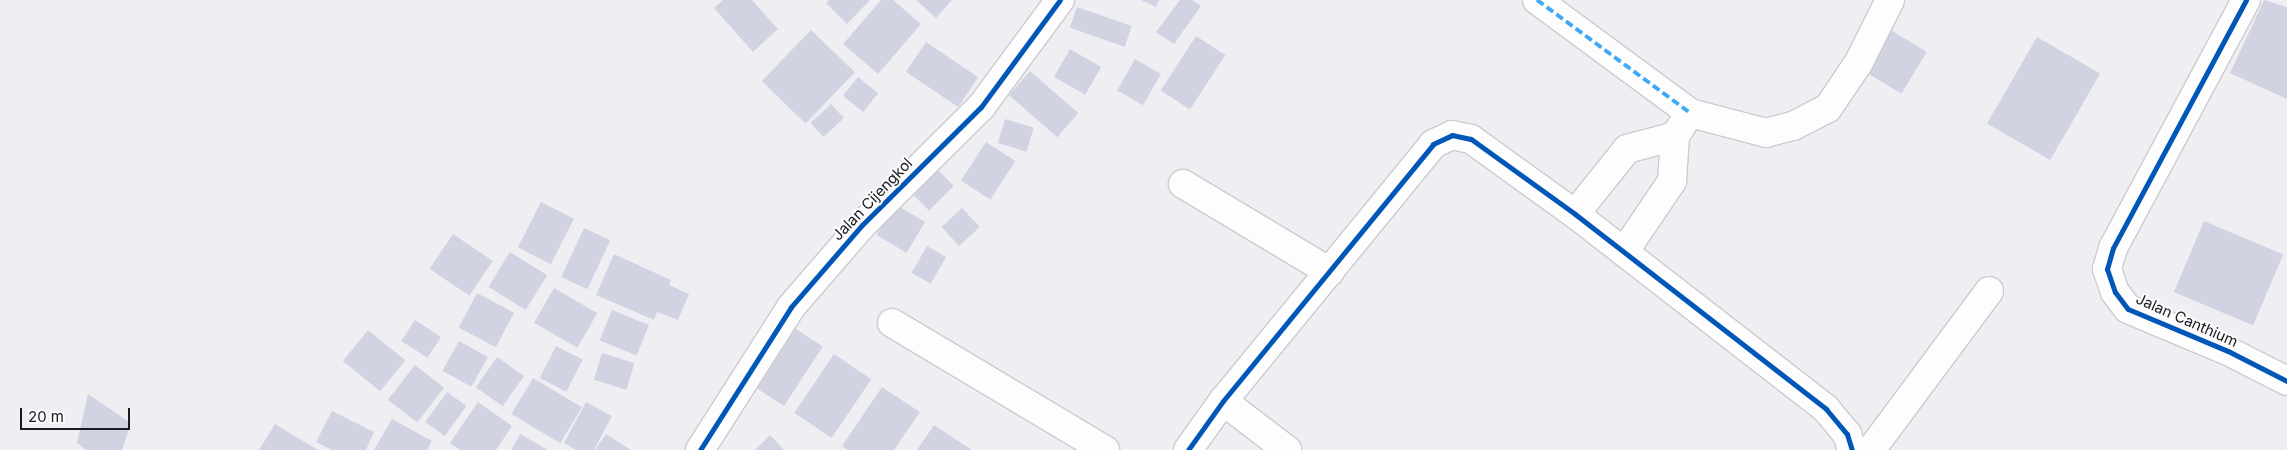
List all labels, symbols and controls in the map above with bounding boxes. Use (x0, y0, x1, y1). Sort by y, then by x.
street label: Jalan Cijengkol (828, 154, 916, 244)
street label: Jalan Canthium (2133, 289, 2241, 351)
scale bar (22, 398, 132, 430)
text: 20 m (28, 407, 64, 426)

